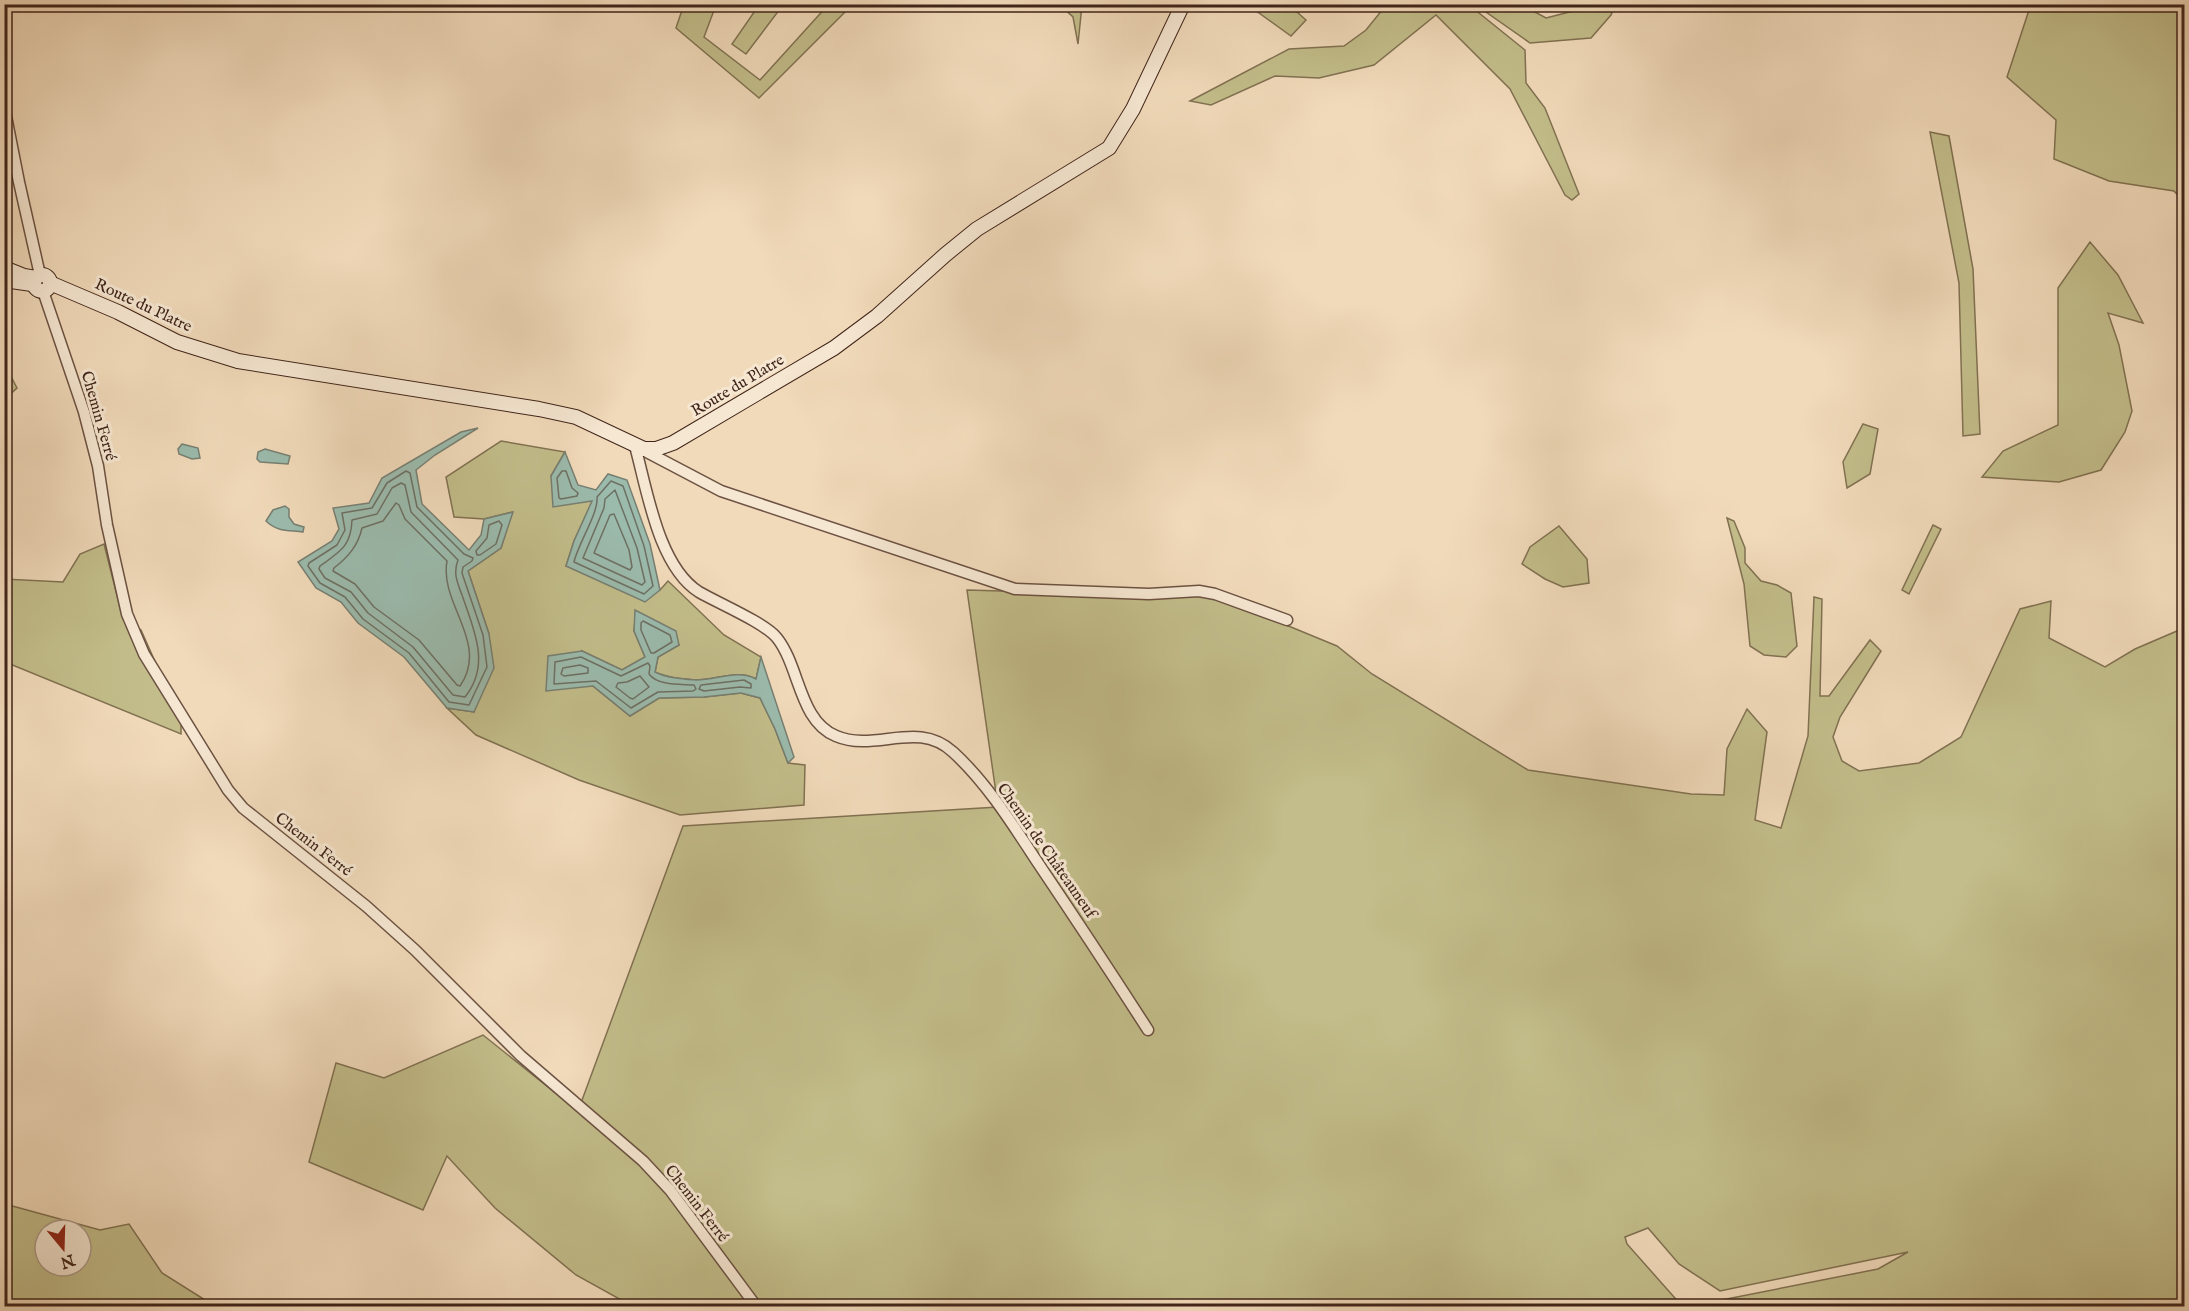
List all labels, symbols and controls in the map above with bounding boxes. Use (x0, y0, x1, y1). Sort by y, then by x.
street label: Route du Platre (91, 275, 195, 337)
street label: Route du Platre (688, 350, 788, 422)
street label: Chemin Ferré (76, 369, 120, 463)
street label: Chemin de Châteauneuf (992, 780, 1102, 925)
street label: Chemin Ferré (270, 809, 356, 881)
street label: Chemin Ferré (660, 1161, 732, 1247)
north arrow (33, 1218, 93, 1278)
text: N (57, 1248, 78, 1272)

